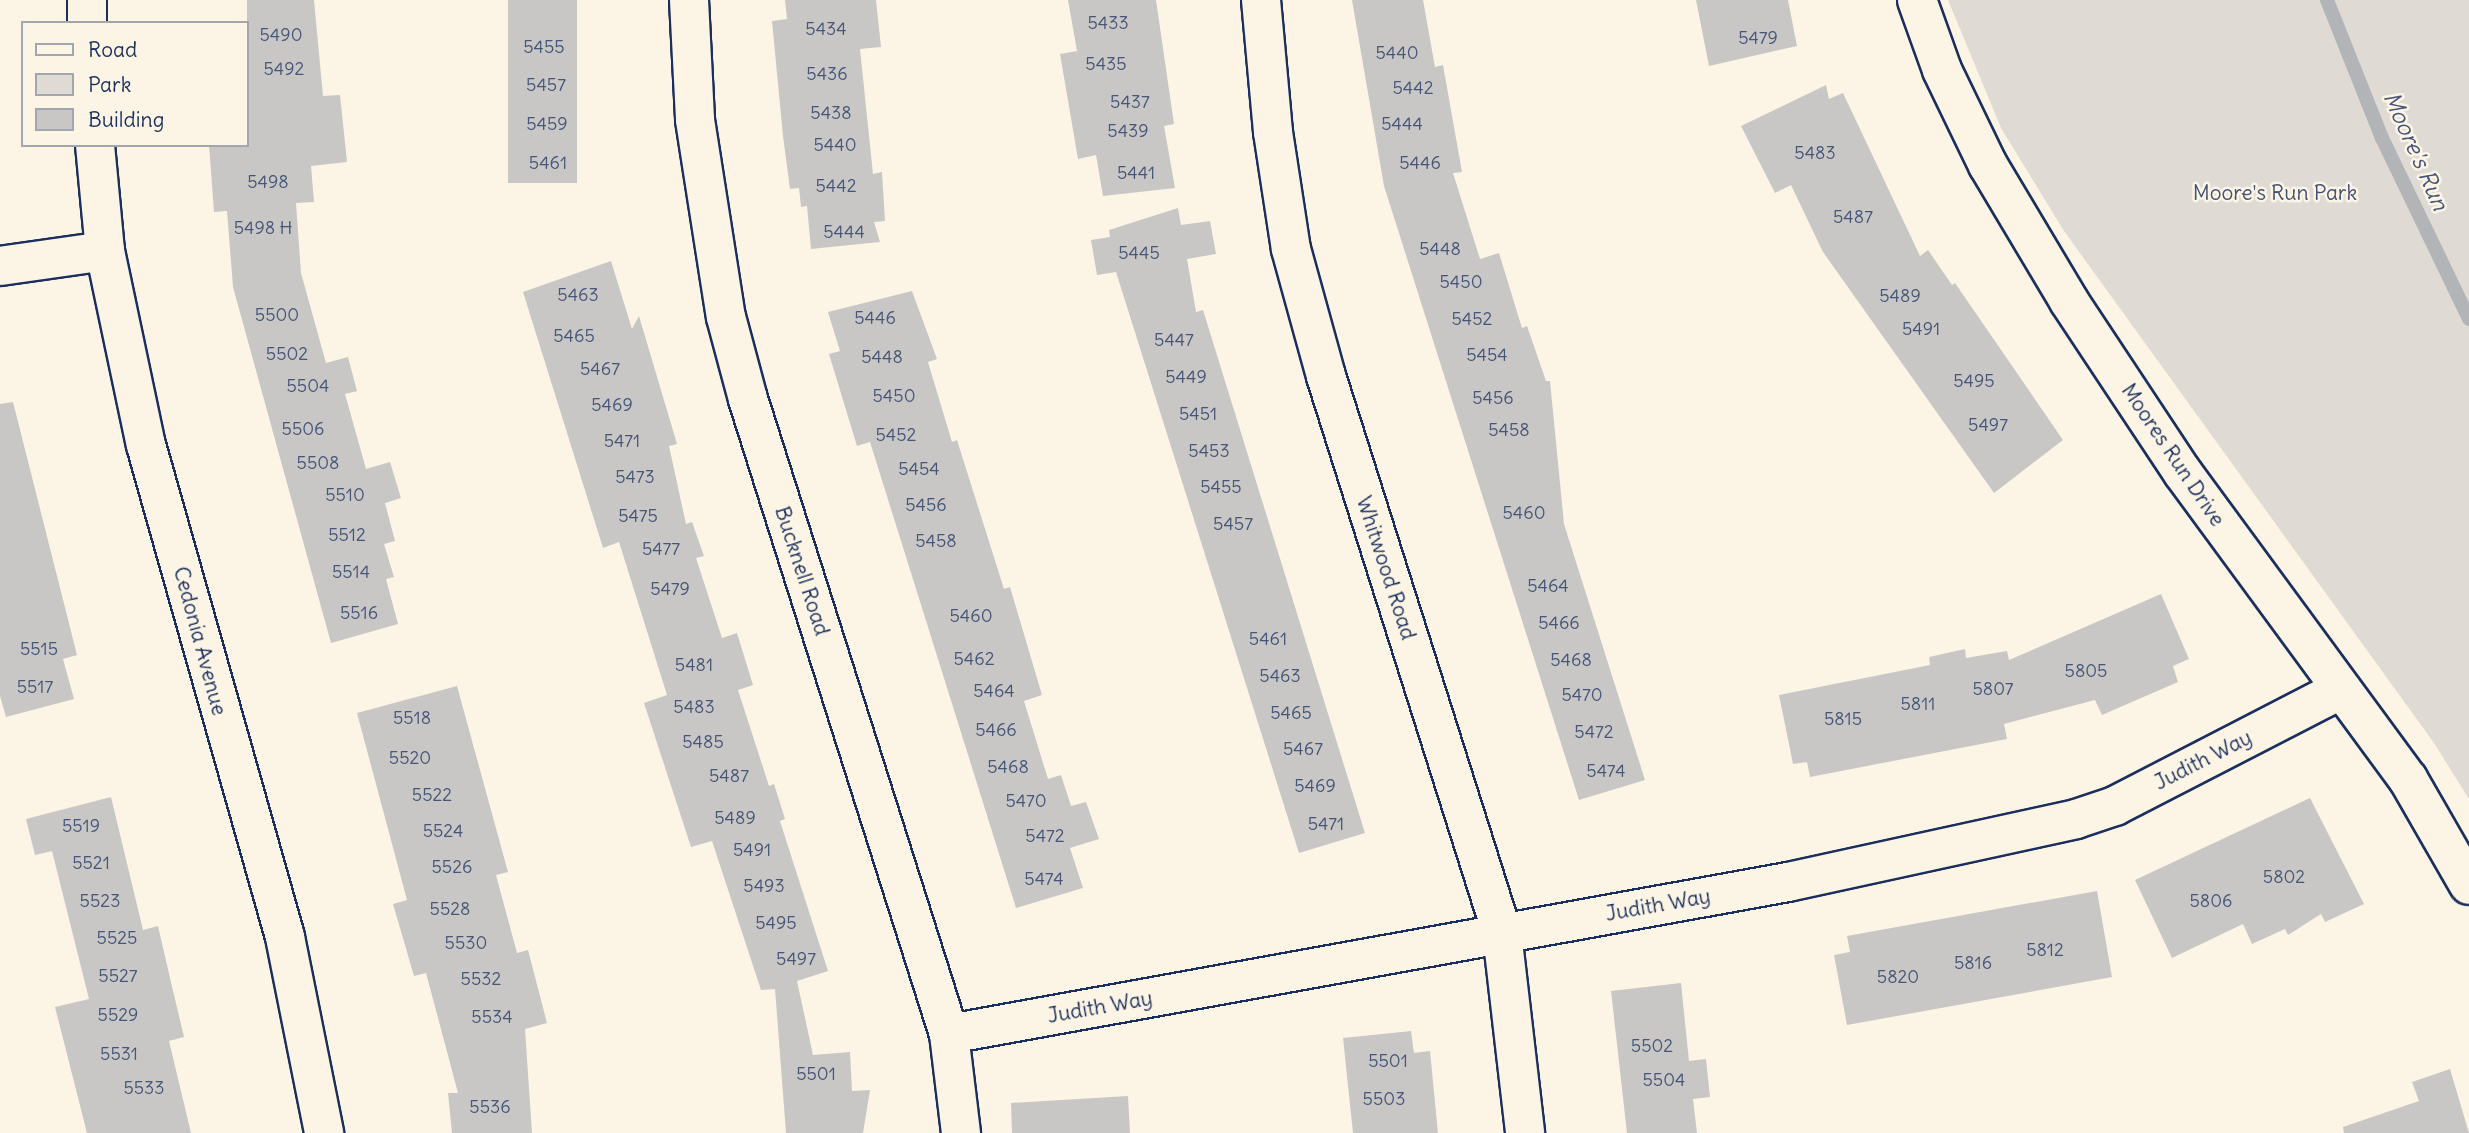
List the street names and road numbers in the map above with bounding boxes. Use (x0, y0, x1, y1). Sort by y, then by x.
street label: Moores Run Drive (2116, 379, 2230, 531)
street label: Whitwood Road (1351, 493, 1421, 643)
street label: Bucknell Road (769, 503, 835, 639)
street label: Cedonia Avenue (168, 564, 232, 718)
street label: Judith Way (2150, 725, 2256, 795)
street label: Judith Way (1603, 883, 1713, 927)
street label: Judith Way (1045, 985, 1155, 1029)

